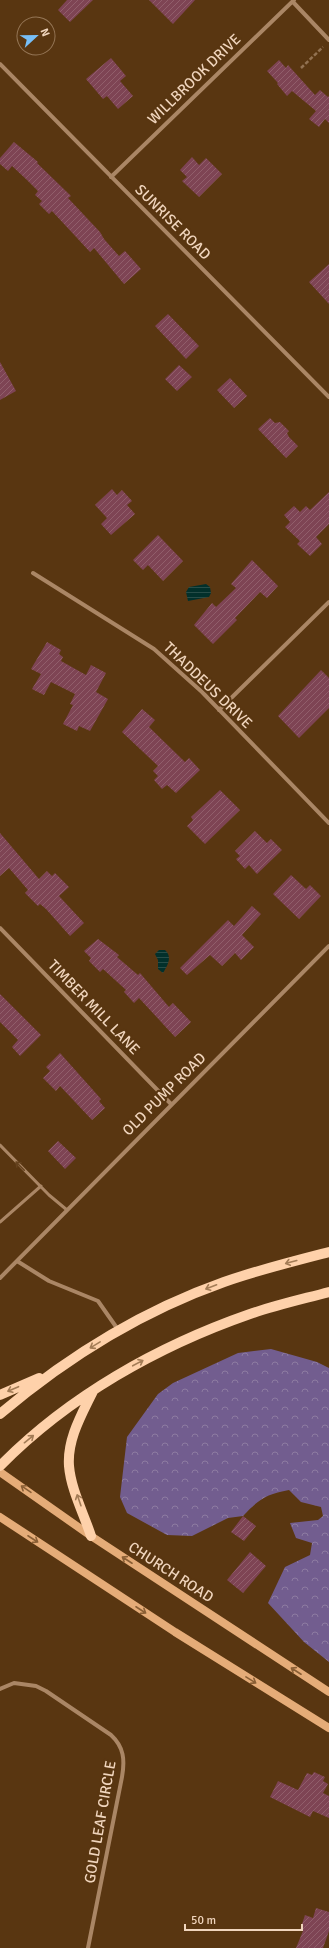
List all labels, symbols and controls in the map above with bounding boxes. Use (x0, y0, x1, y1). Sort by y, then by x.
north arrow (16, 16, 56, 56)
text: N (37, 26, 52, 38)
street label: WILLBROOK DRIVE (144, 30, 244, 128)
street label: SUNRISE ROAD (131, 180, 215, 264)
street label: THADDEUS DRIVE (160, 638, 256, 732)
street label: TIMBER MILL LANE (44, 956, 144, 1058)
street label: OLD PUMP ROAD (119, 1049, 209, 1139)
one-way arrow (15, 1161, 25, 1171)
one-way arrow (285, 1259, 298, 1266)
one-way arrow (205, 1284, 217, 1291)
one-way arrow (90, 1341, 101, 1349)
one-way arrow (132, 1359, 144, 1366)
one-way arrow (7, 1386, 19, 1393)
one-way arrow (23, 1435, 34, 1444)
one-way arrow (20, 1485, 31, 1493)
one-way arrow (74, 1494, 82, 1506)
one-way arrow (27, 1534, 38, 1543)
street label: CHURCH ROAD (125, 1538, 217, 1606)
one-way arrow (121, 1555, 133, 1563)
one-way arrow (135, 1606, 146, 1614)
one-way arrow (291, 1667, 302, 1675)
one-way arrow (245, 1676, 257, 1684)
street label: GOLD LEAF CIRCLE (80, 1759, 120, 1885)
scale bar (185, 1906, 302, 1932)
text: 50 m (191, 1913, 216, 1928)

